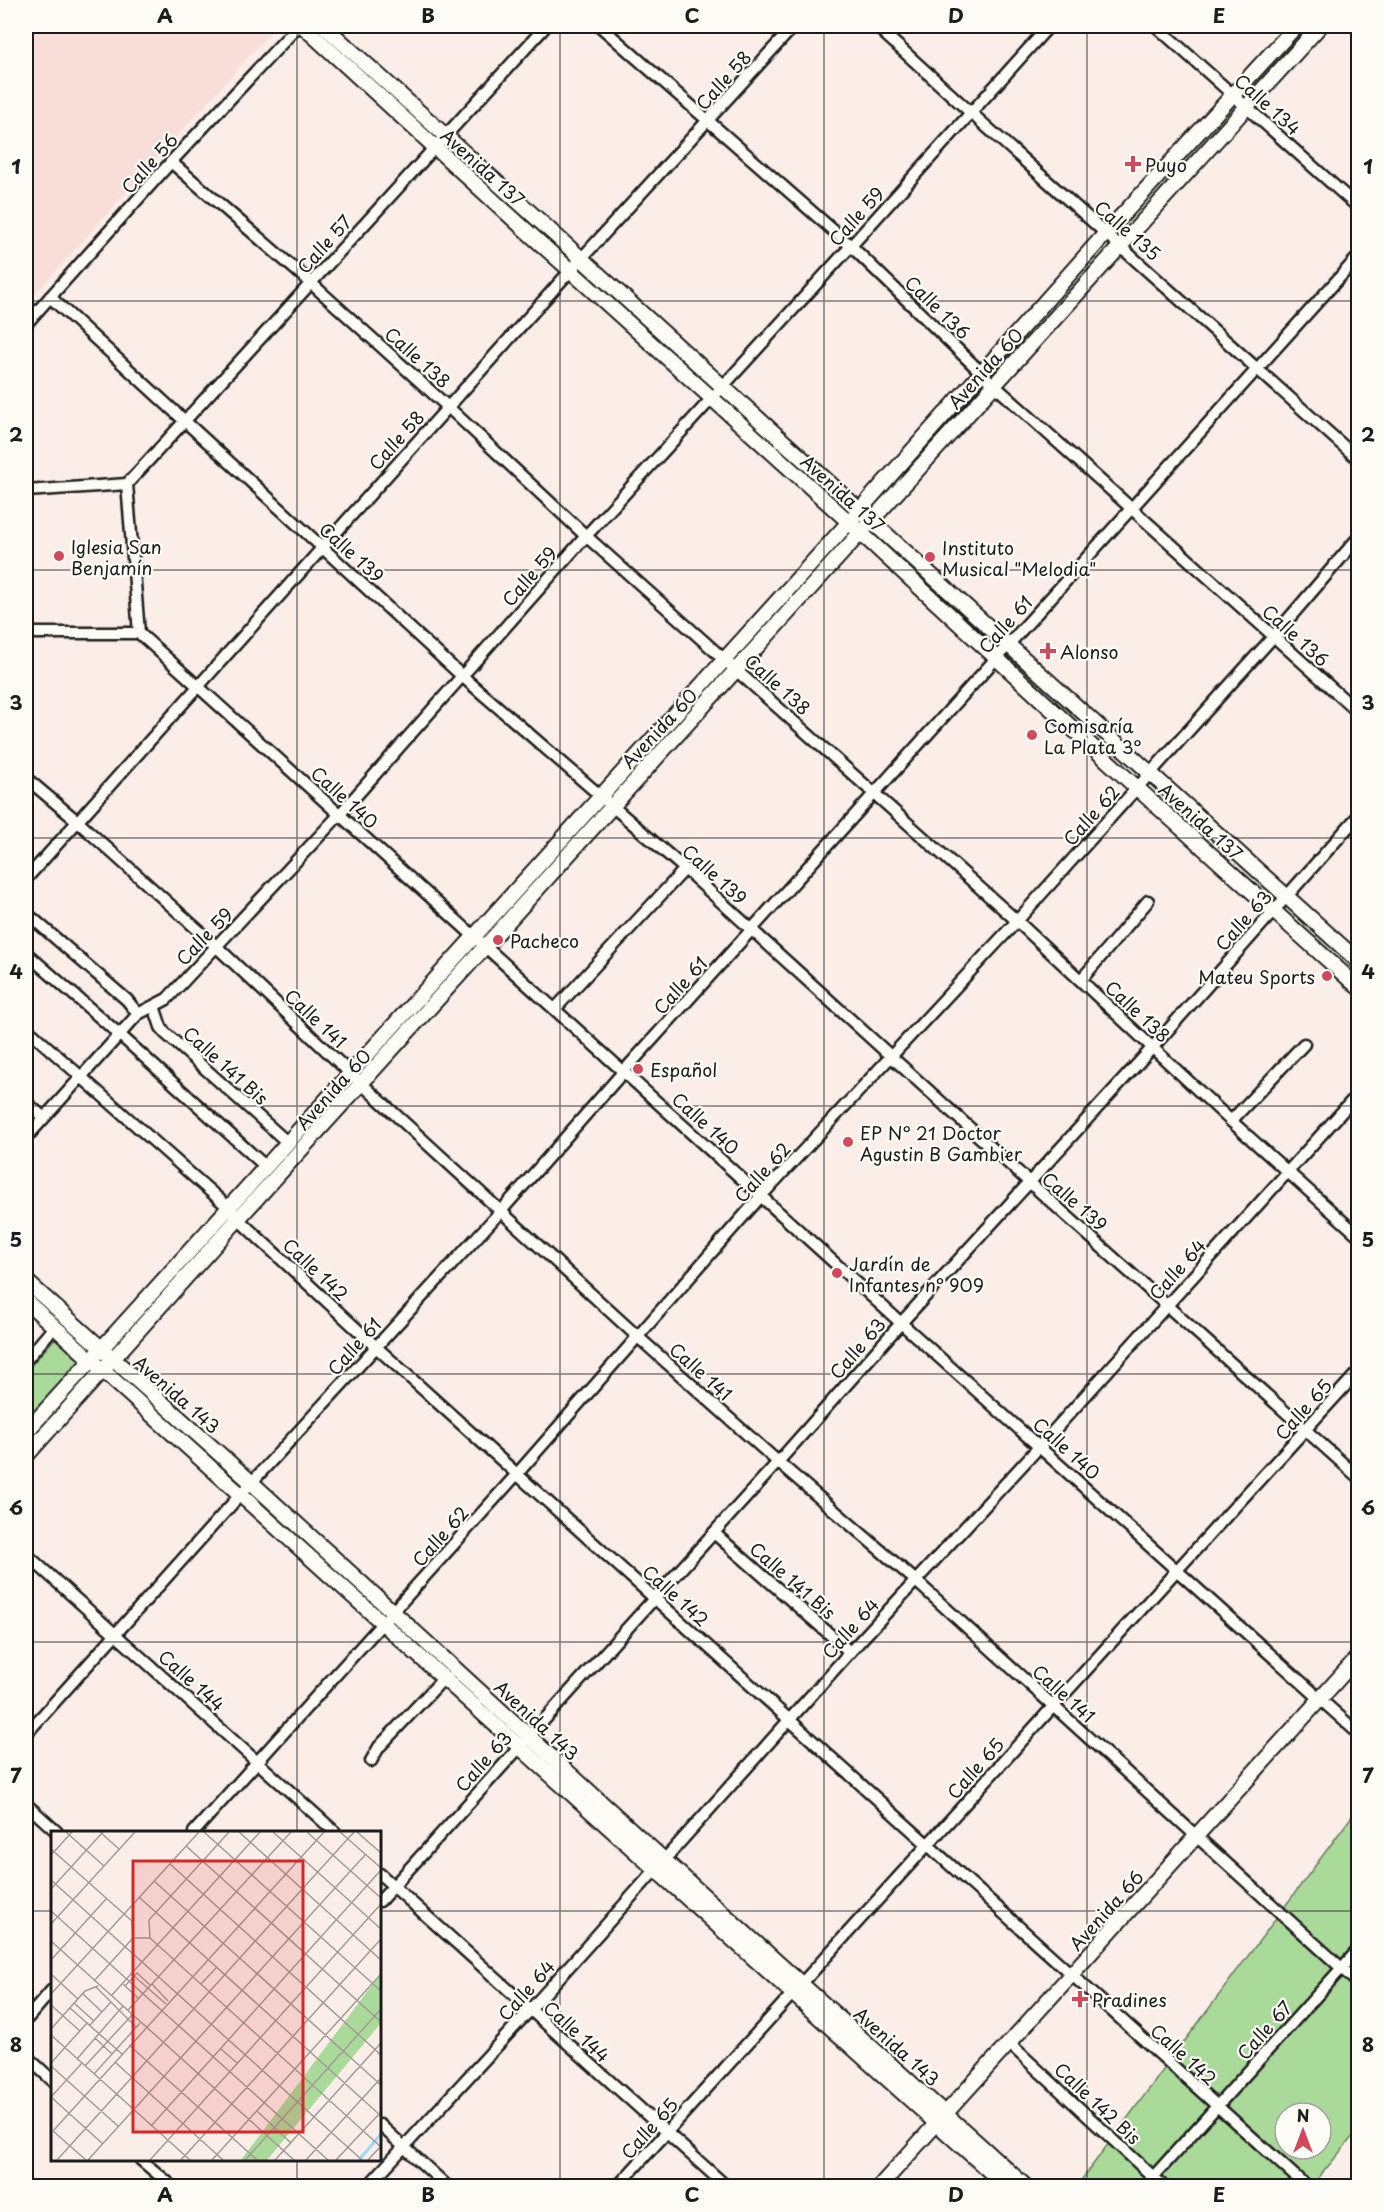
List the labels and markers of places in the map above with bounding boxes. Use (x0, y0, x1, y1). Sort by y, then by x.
place label: Puyo (1145, 151, 1187, 178)
marker: Puyo (1126, 157, 1140, 171)
place label: Iglesia San Benjamín (71, 533, 162, 581)
place label: Instituto Musical "Melodia" (942, 534, 1097, 582)
marker: Iglesia San Benjamín (52, 549, 66, 563)
marker: Instituto Musical "Melodia" (923, 550, 937, 564)
place label: Alonso (1060, 638, 1118, 665)
marker: Alonso (1041, 644, 1055, 658)
place label: Comisaría La Plata 3° (1044, 712, 1141, 760)
marker: Comisaría La Plata 3° (1025, 728, 1039, 742)
place label: Pacheco (510, 927, 579, 954)
marker: Pacheco (491, 933, 505, 947)
place label: Mateu Sports (1198, 963, 1315, 990)
marker: Mateu Sports (1320, 969, 1334, 983)
place label: Español (650, 1056, 717, 1083)
marker: Español (631, 1062, 645, 1076)
place label: EP N° 21 Doctor Agustin B Gambier (860, 1119, 1023, 1167)
marker: EP N° 21 Doctor Agustin B Gambier (841, 1135, 855, 1149)
place label: Jardín de Infantes n° 909 (849, 1250, 984, 1298)
marker: Jardín de Infantes n° 909 (830, 1266, 844, 1280)
place label: Pradines (1092, 1986, 1167, 2013)
marker: Pradines (1073, 1992, 1087, 2006)

